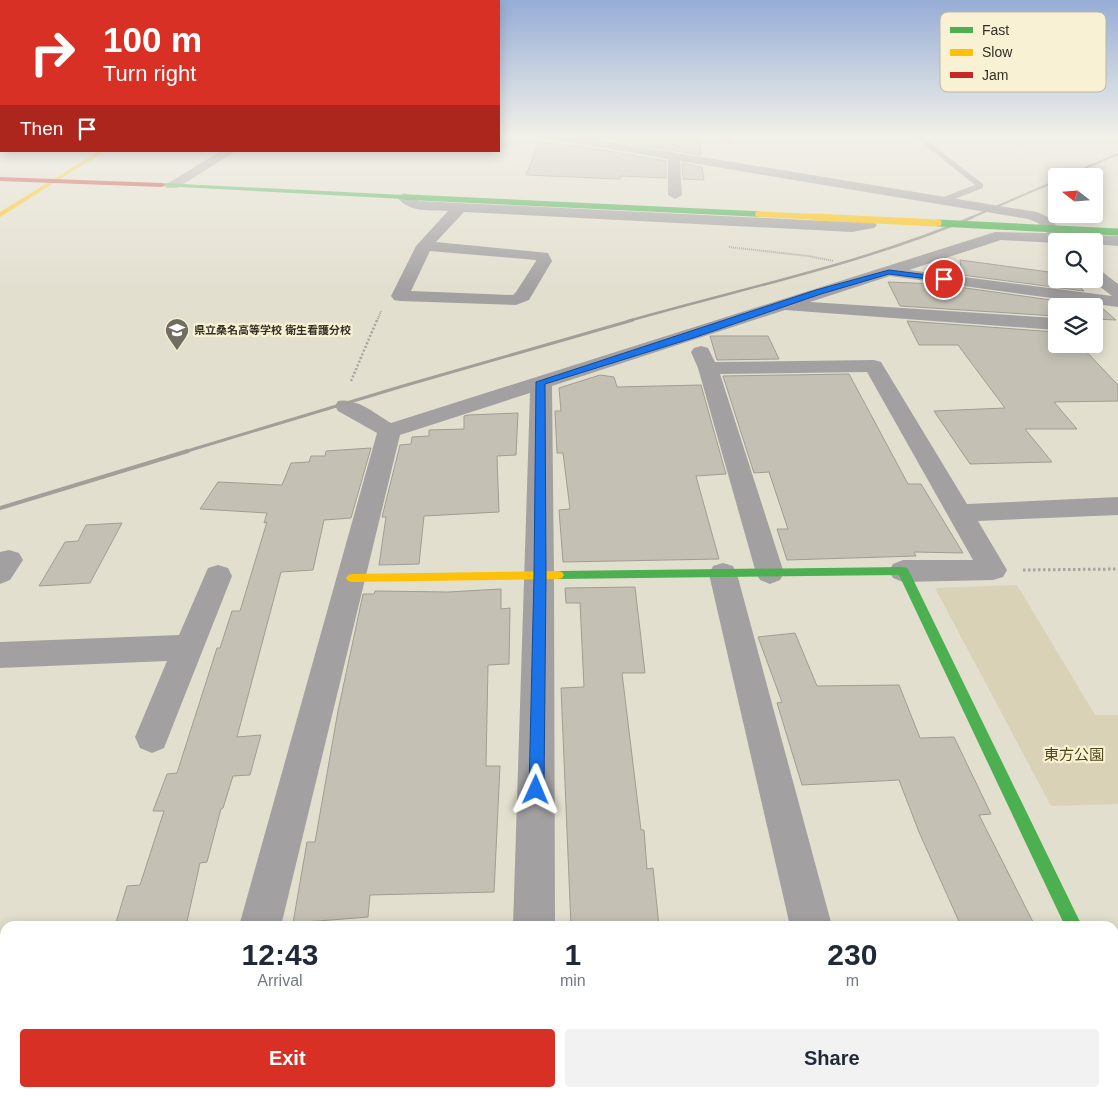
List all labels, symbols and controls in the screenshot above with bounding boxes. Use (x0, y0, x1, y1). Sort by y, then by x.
legend (940, 12, 1106, 92)
icon: right (20, 20, 85, 85)
text: 100 m (103, 20, 202, 59)
text: Fast (982, 22, 1009, 38)
text: Slow (982, 44, 1013, 60)
text: Turn right (103, 61, 196, 86)
text: Jam (982, 67, 1008, 83)
icon: arrive (73, 115, 101, 143)
text: Then (20, 118, 63, 139)
north arrow (1048, 168, 1102, 222)
map controls (1048, 168, 1103, 353)
button: search (1048, 233, 1103, 288)
pin (923, 258, 965, 300)
icon: arrive (930, 265, 958, 293)
button: layers (1048, 298, 1103, 353)
school or university icon: 県立桑名高等学校 衛生看護分校 (164, 317, 190, 351)
place label: 県立桑名高等学校 衛生看護分校 (194, 324, 351, 336)
park label: 東方公園 (1044, 746, 1104, 763)
position arrow (509, 763, 561, 815)
text: 12:43 (242, 938, 318, 971)
text: 1 (564, 938, 581, 971)
text: 230 (827, 938, 877, 971)
text: Arrival (257, 972, 303, 989)
text: min (560, 972, 586, 989)
text: m (846, 972, 859, 989)
button: Exit (20, 1029, 555, 1087)
button: Share (565, 1029, 1099, 1087)

